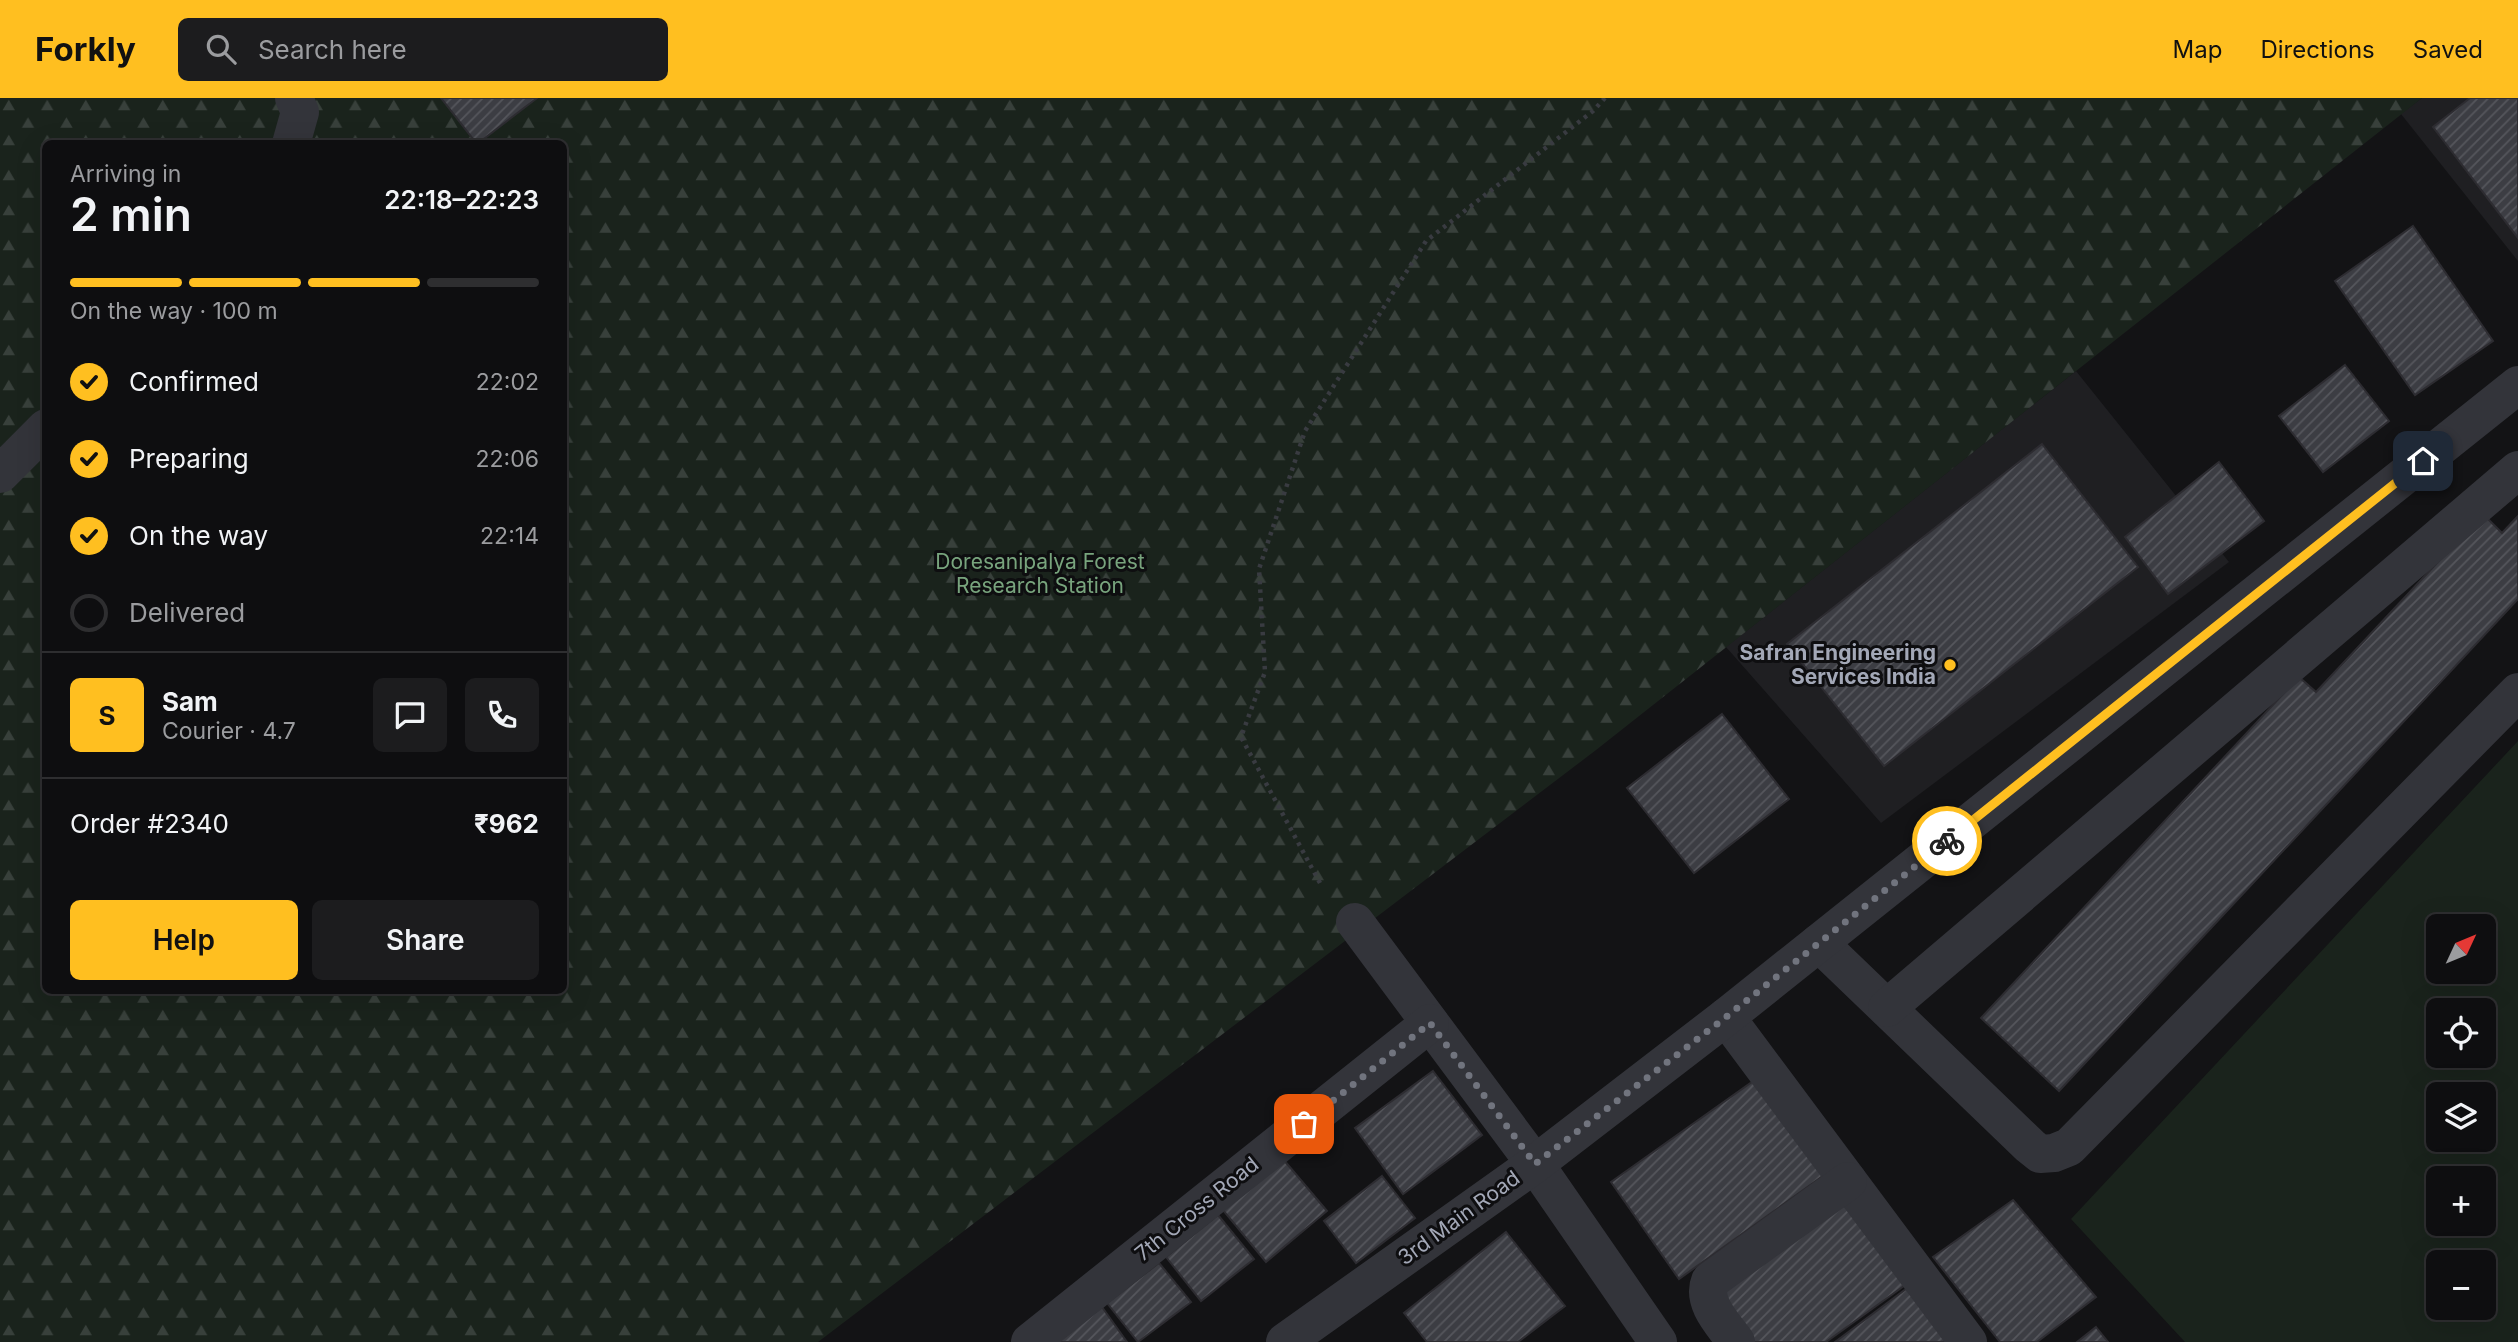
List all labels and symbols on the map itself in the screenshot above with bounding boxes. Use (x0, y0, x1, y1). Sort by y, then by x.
pin (2393, 431, 2453, 491)
park label: Doresanipalya Forest Research Station (935, 549, 1145, 598)
place label: Safran Engineering Services India (1740, 640, 1936, 689)
marker: Safran Engineering Services India (1942, 657, 1958, 673)
courier (1912, 806, 1982, 876)
north arrow (2426, 914, 2496, 984)
pin (1274, 1094, 1334, 1154)
street label: 7th Cross Road (1130, 1151, 1263, 1266)
street label: 3rd Main Road (1393, 1165, 1524, 1270)

